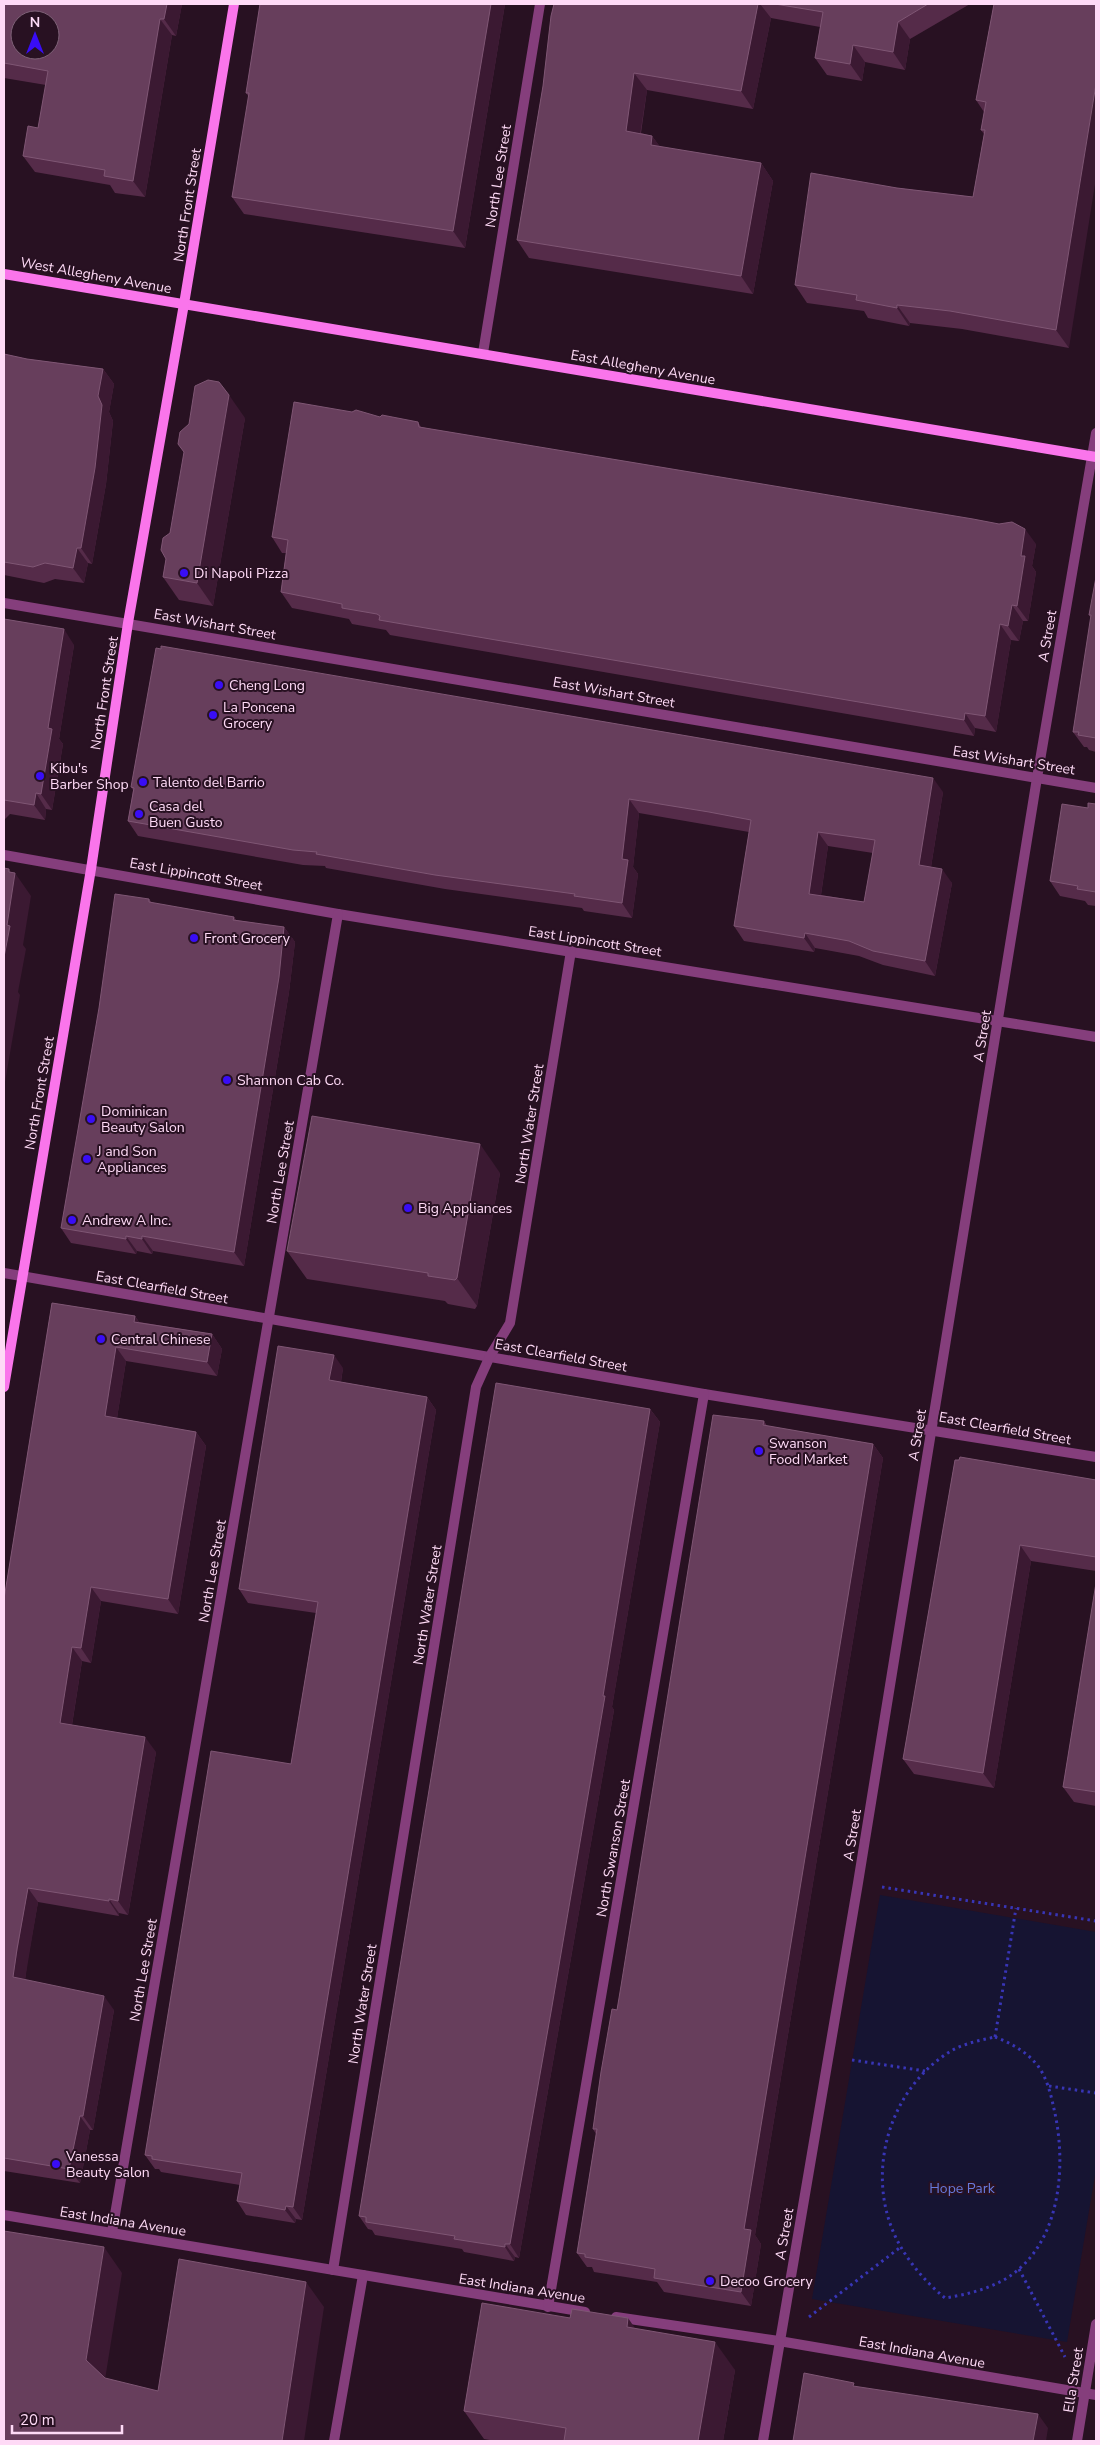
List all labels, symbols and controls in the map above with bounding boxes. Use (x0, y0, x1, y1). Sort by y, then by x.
north arrow (10, 10, 60, 60)
text: N (30, 13, 40, 32)
street label: North Lee Street (481, 123, 516, 229)
street label: North Front Street (169, 147, 206, 263)
street label: West Allegheny Avenue (19, 253, 173, 298)
street label: East Allegheny Avenue (569, 345, 717, 390)
place label: Di Napoli Pizza (194, 564, 288, 583)
marker: Di Napoli Pizza (178, 567, 190, 579)
street label: East Wishart Street (152, 604, 277, 645)
street label: A Street (1034, 609, 1061, 663)
street label: North Front Street (86, 635, 123, 751)
street label: East Wishart Street (551, 672, 676, 713)
place label: Cheng Long (229, 676, 305, 695)
marker: Cheng Long (213, 679, 225, 691)
place label: La Poncena Grocery (223, 698, 295, 733)
marker: La Poncena Grocery (207, 709, 219, 721)
street label: East Wishart Street (951, 741, 1076, 780)
place label: Kibu's Barber Shop (50, 759, 129, 794)
marker: Kibu's Barber Shop (34, 770, 46, 782)
place label: Talento del Barrio (153, 773, 265, 792)
marker: Talento del Barrio (137, 776, 149, 788)
place label: Casa del Buen Gusto (149, 797, 223, 832)
marker: Casa del Buen Gusto (133, 808, 145, 820)
street label: East Lippincott Street (128, 853, 264, 896)
street label: East Lippincott Street (527, 922, 663, 961)
place label: Front Grocery (204, 929, 291, 948)
marker: Front Grocery (188, 932, 200, 944)
street label: A Street (969, 1009, 996, 1063)
street label: North Front Street (20, 1035, 59, 1151)
street label: North Water Street (511, 1063, 548, 1185)
place label: Shannon Cab Co. (237, 1071, 344, 1090)
marker: Shannon Cab Co. (221, 1074, 233, 1086)
place label: Dominican Beauty Salon (101, 1102, 185, 1137)
marker: Dominican Beauty Salon (85, 1113, 97, 1125)
street label: North Lee Street (262, 1119, 299, 1225)
place label: J and Son Appliances (96, 1142, 167, 1177)
marker: J and Son Appliances (81, 1153, 93, 1165)
place label: Big Appliances (418, 1199, 513, 1218)
marker: Big Appliances (402, 1202, 414, 1214)
place label: Andrew A Inc. (82, 1211, 171, 1230)
marker: Andrew A Inc. (66, 1214, 78, 1226)
street label: East Clearfield Street (94, 1267, 229, 1308)
place label: Central Chinese (111, 1330, 211, 1349)
marker: Central Chinese (95, 1333, 107, 1345)
street label: East Clearfield Street (493, 1335, 628, 1376)
street label: A Street (904, 1408, 931, 1462)
street label: East Clearfield Street (937, 1408, 1072, 1449)
place label: Swanson Food Market (769, 1434, 847, 1469)
marker: Swanson Food Market (753, 1445, 765, 1457)
street label: North Lee Street (194, 1518, 231, 1624)
street label: North Water Street (409, 1544, 446, 1666)
street label: North Swanson Street (592, 1778, 635, 1919)
street label: A Street (839, 1808, 866, 1862)
street label: North Lee Street (125, 1917, 162, 2023)
street label: North Water Street (344, 1943, 381, 2065)
place label: Vanessa Beauty Salon (65, 2147, 150, 2182)
marker: Vanessa Beauty Salon (50, 2158, 62, 2170)
park label: Hope Park (929, 2179, 996, 2198)
street label: East Indiana Avenue (58, 2202, 187, 2241)
street label: A Street (771, 2207, 798, 2261)
street label: East Indiana Avenue (457, 2269, 586, 2308)
place label: Decoo Grocery (720, 2272, 813, 2291)
marker: Decoo Grocery (704, 2275, 716, 2287)
street label: East Indiana Avenue (857, 2332, 986, 2373)
street label: Ella Street (1059, 2346, 1088, 2414)
scale bar (12, 2402, 122, 2434)
text: 20 m (20, 2410, 55, 2430)

